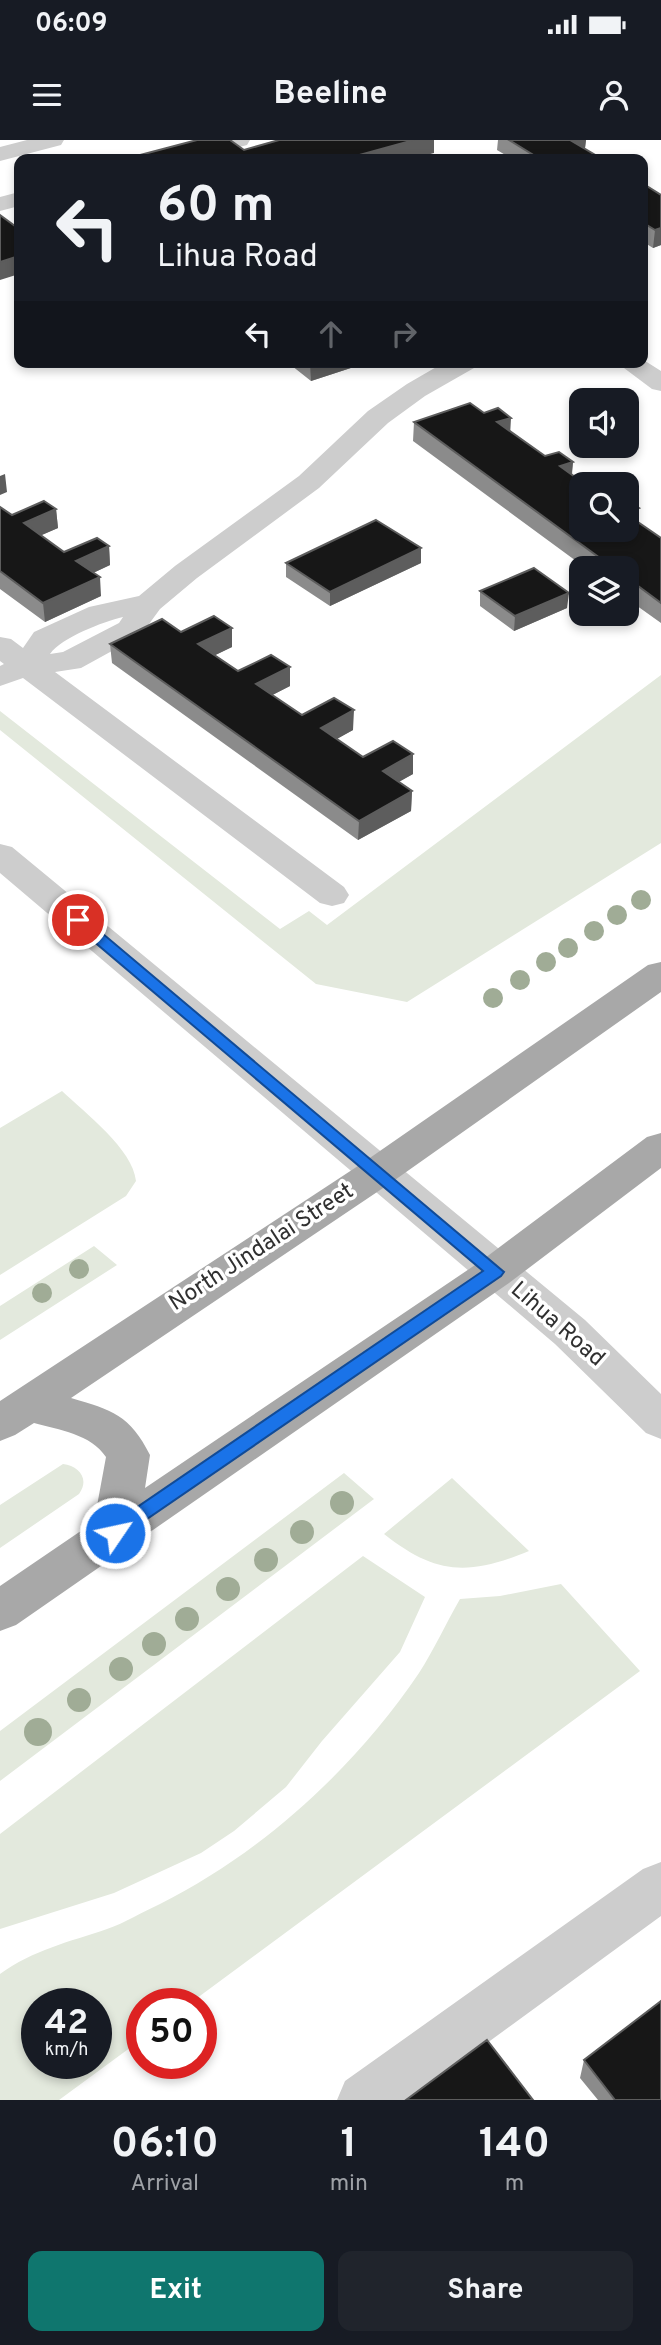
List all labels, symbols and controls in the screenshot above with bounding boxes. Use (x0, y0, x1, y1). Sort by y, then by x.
text: 06:09 (35, 8, 107, 41)
text: Beeline (274, 75, 387, 115)
icon: menu (28, 76, 66, 114)
icon: person (595, 76, 633, 114)
text: 60 m (157, 177, 275, 239)
icon: left (42, 182, 133, 273)
text: Lihua Road (157, 238, 318, 278)
icon: left (239, 315, 277, 353)
icon: ahead (312, 315, 350, 353)
icon: right (385, 315, 423, 353)
map controls (569, 388, 639, 626)
button: sound (569, 388, 639, 458)
button: search (569, 472, 639, 542)
button: layers (569, 556, 639, 626)
pin (48, 890, 108, 950)
icon: arrive (59, 901, 97, 939)
street label: North Jindalai Street (164, 1177, 360, 1319)
street label: Lihua Road (504, 1276, 610, 1374)
position arrow (78, 1496, 152, 1570)
speed limit sign: 50 (126, 1988, 217, 2079)
text: 42 (45, 2002, 88, 2046)
text: km/h (45, 2039, 88, 2062)
text: 06:10 (111, 2119, 219, 2172)
text: 1 (340, 2119, 357, 2172)
text: 140 (479, 2119, 550, 2172)
text: Arrival (131, 2170, 199, 2199)
text: min (330, 2170, 368, 2199)
text: m (505, 2170, 524, 2199)
button: Exit (28, 2251, 324, 2331)
button: Share (338, 2251, 633, 2331)

